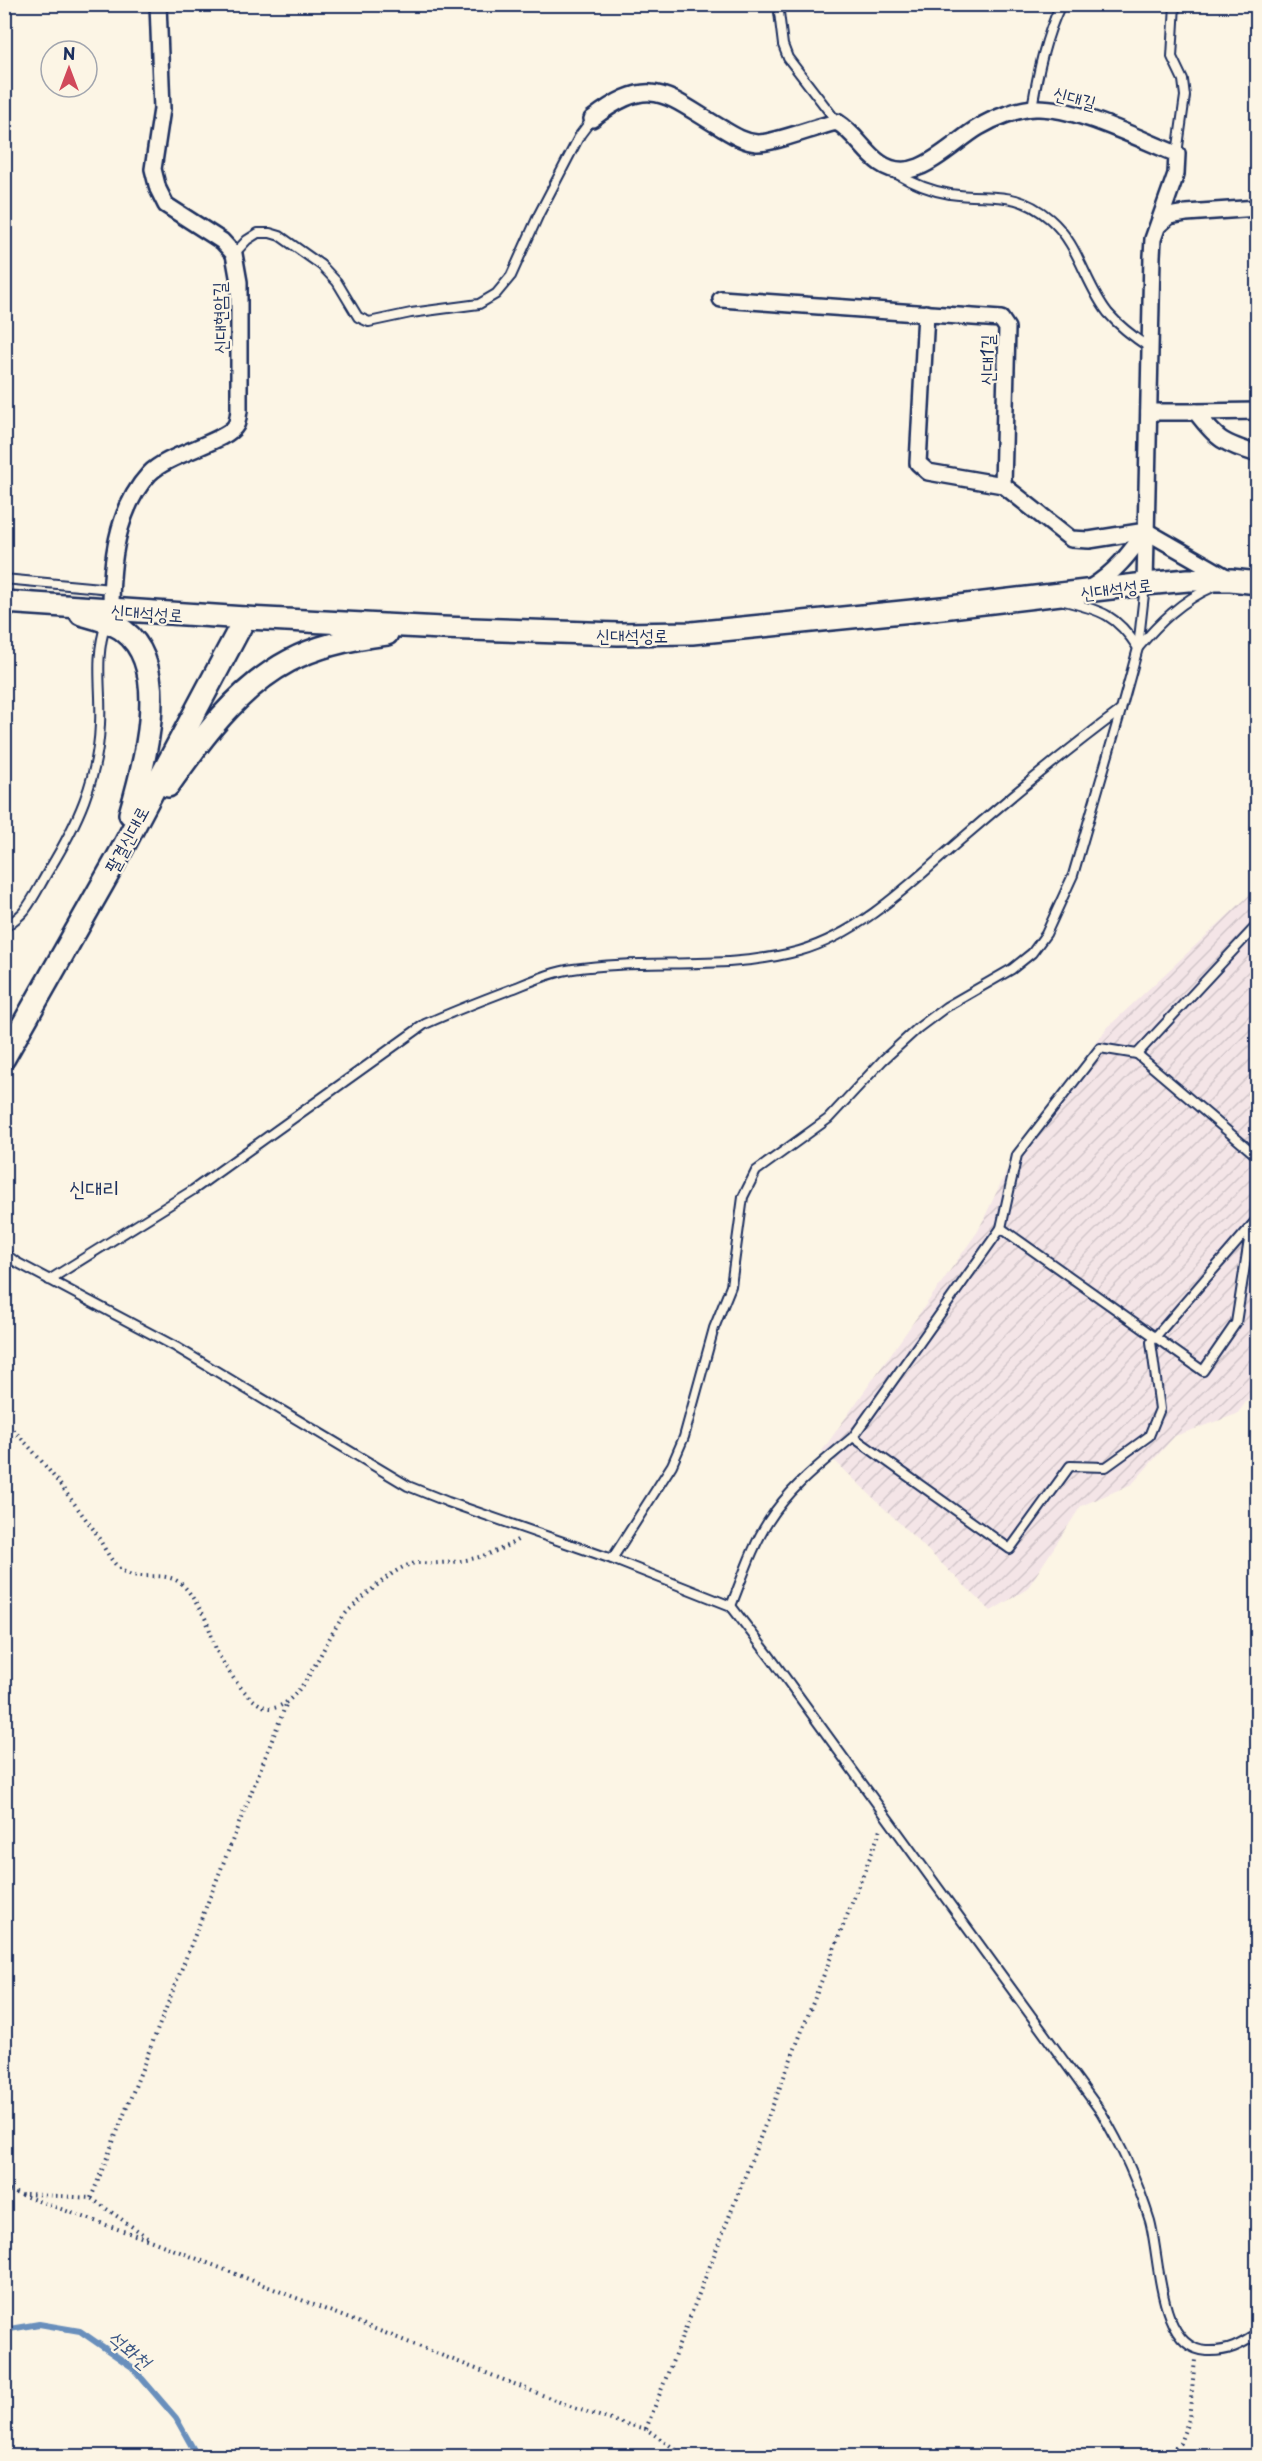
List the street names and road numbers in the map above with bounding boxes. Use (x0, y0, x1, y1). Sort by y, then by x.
street label: 신대길 (1051, 78, 1100, 116)
street label: 신대현암길 (205, 281, 233, 354)
street label: 신대1길 (973, 334, 1000, 386)
street label: 신대석성로 (1078, 570, 1154, 606)
street label: 신대석성로 (110, 596, 184, 628)
street label: 신대석성로 (596, 621, 668, 648)
street label: 팔결신대로 (97, 801, 155, 877)

